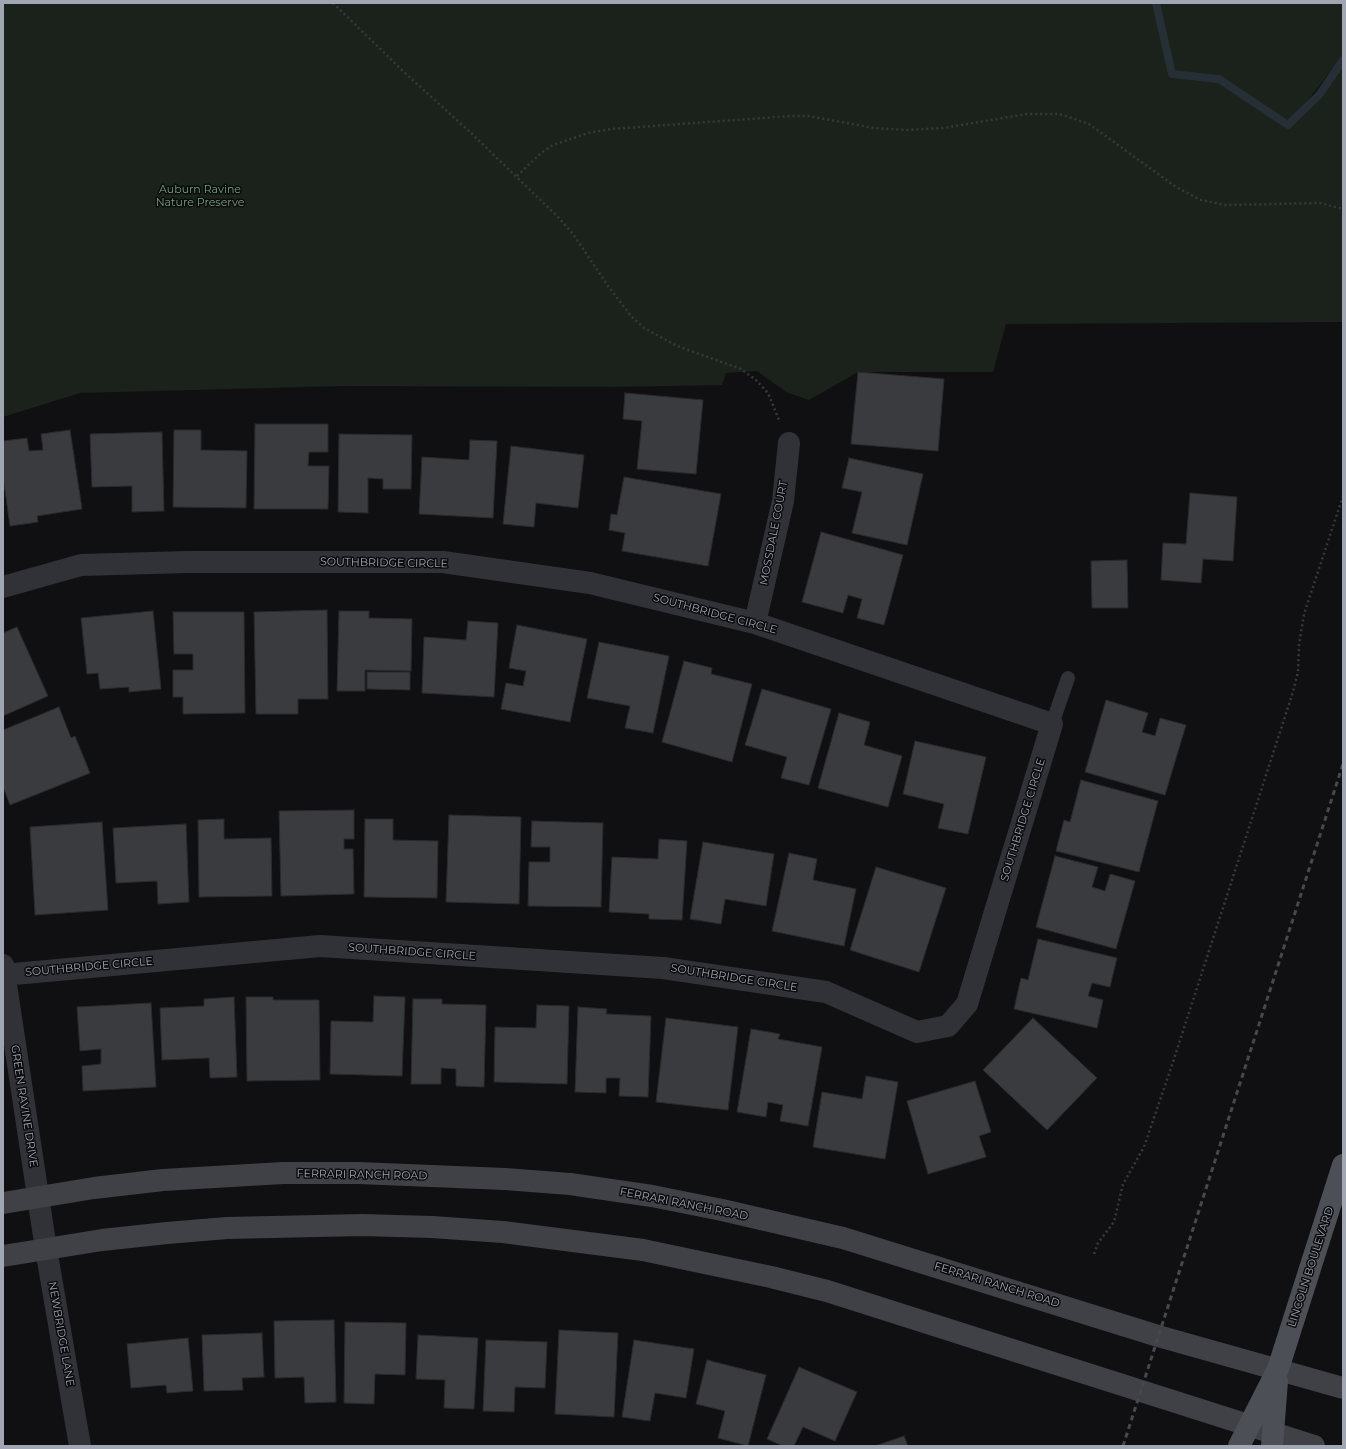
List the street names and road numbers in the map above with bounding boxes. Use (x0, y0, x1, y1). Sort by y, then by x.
street label: MOSSDALE COURT (757, 480, 791, 586)
street label: SOUTHBRIDGE CIRCLE (320, 555, 448, 571)
street label: SOUTHBRIDGE CIRCLE (652, 591, 778, 637)
street label: SOUTHBRIDGE CIRCLE (998, 757, 1048, 883)
street label: SOUTHBRIDGE CIRCLE (348, 941, 476, 963)
street label: SOUTHBRIDGE CIRCLE (25, 955, 153, 979)
street label: SOUTHBRIDGE CIRCLE (670, 961, 798, 995)
street label: GREEN RAVINE DRIVE (8, 1044, 40, 1168)
street label: FERRARI RANCH ROAD (297, 1167, 427, 1183)
street label: FERRARI RANCH ROAD (619, 1185, 749, 1223)
street label: LINCOLN BOULEVARD (1285, 1205, 1337, 1329)
street label: FERRARI RANCH ROAD (933, 1260, 1061, 1310)
street label: NEWBRIDGE LANE (45, 1281, 77, 1387)

